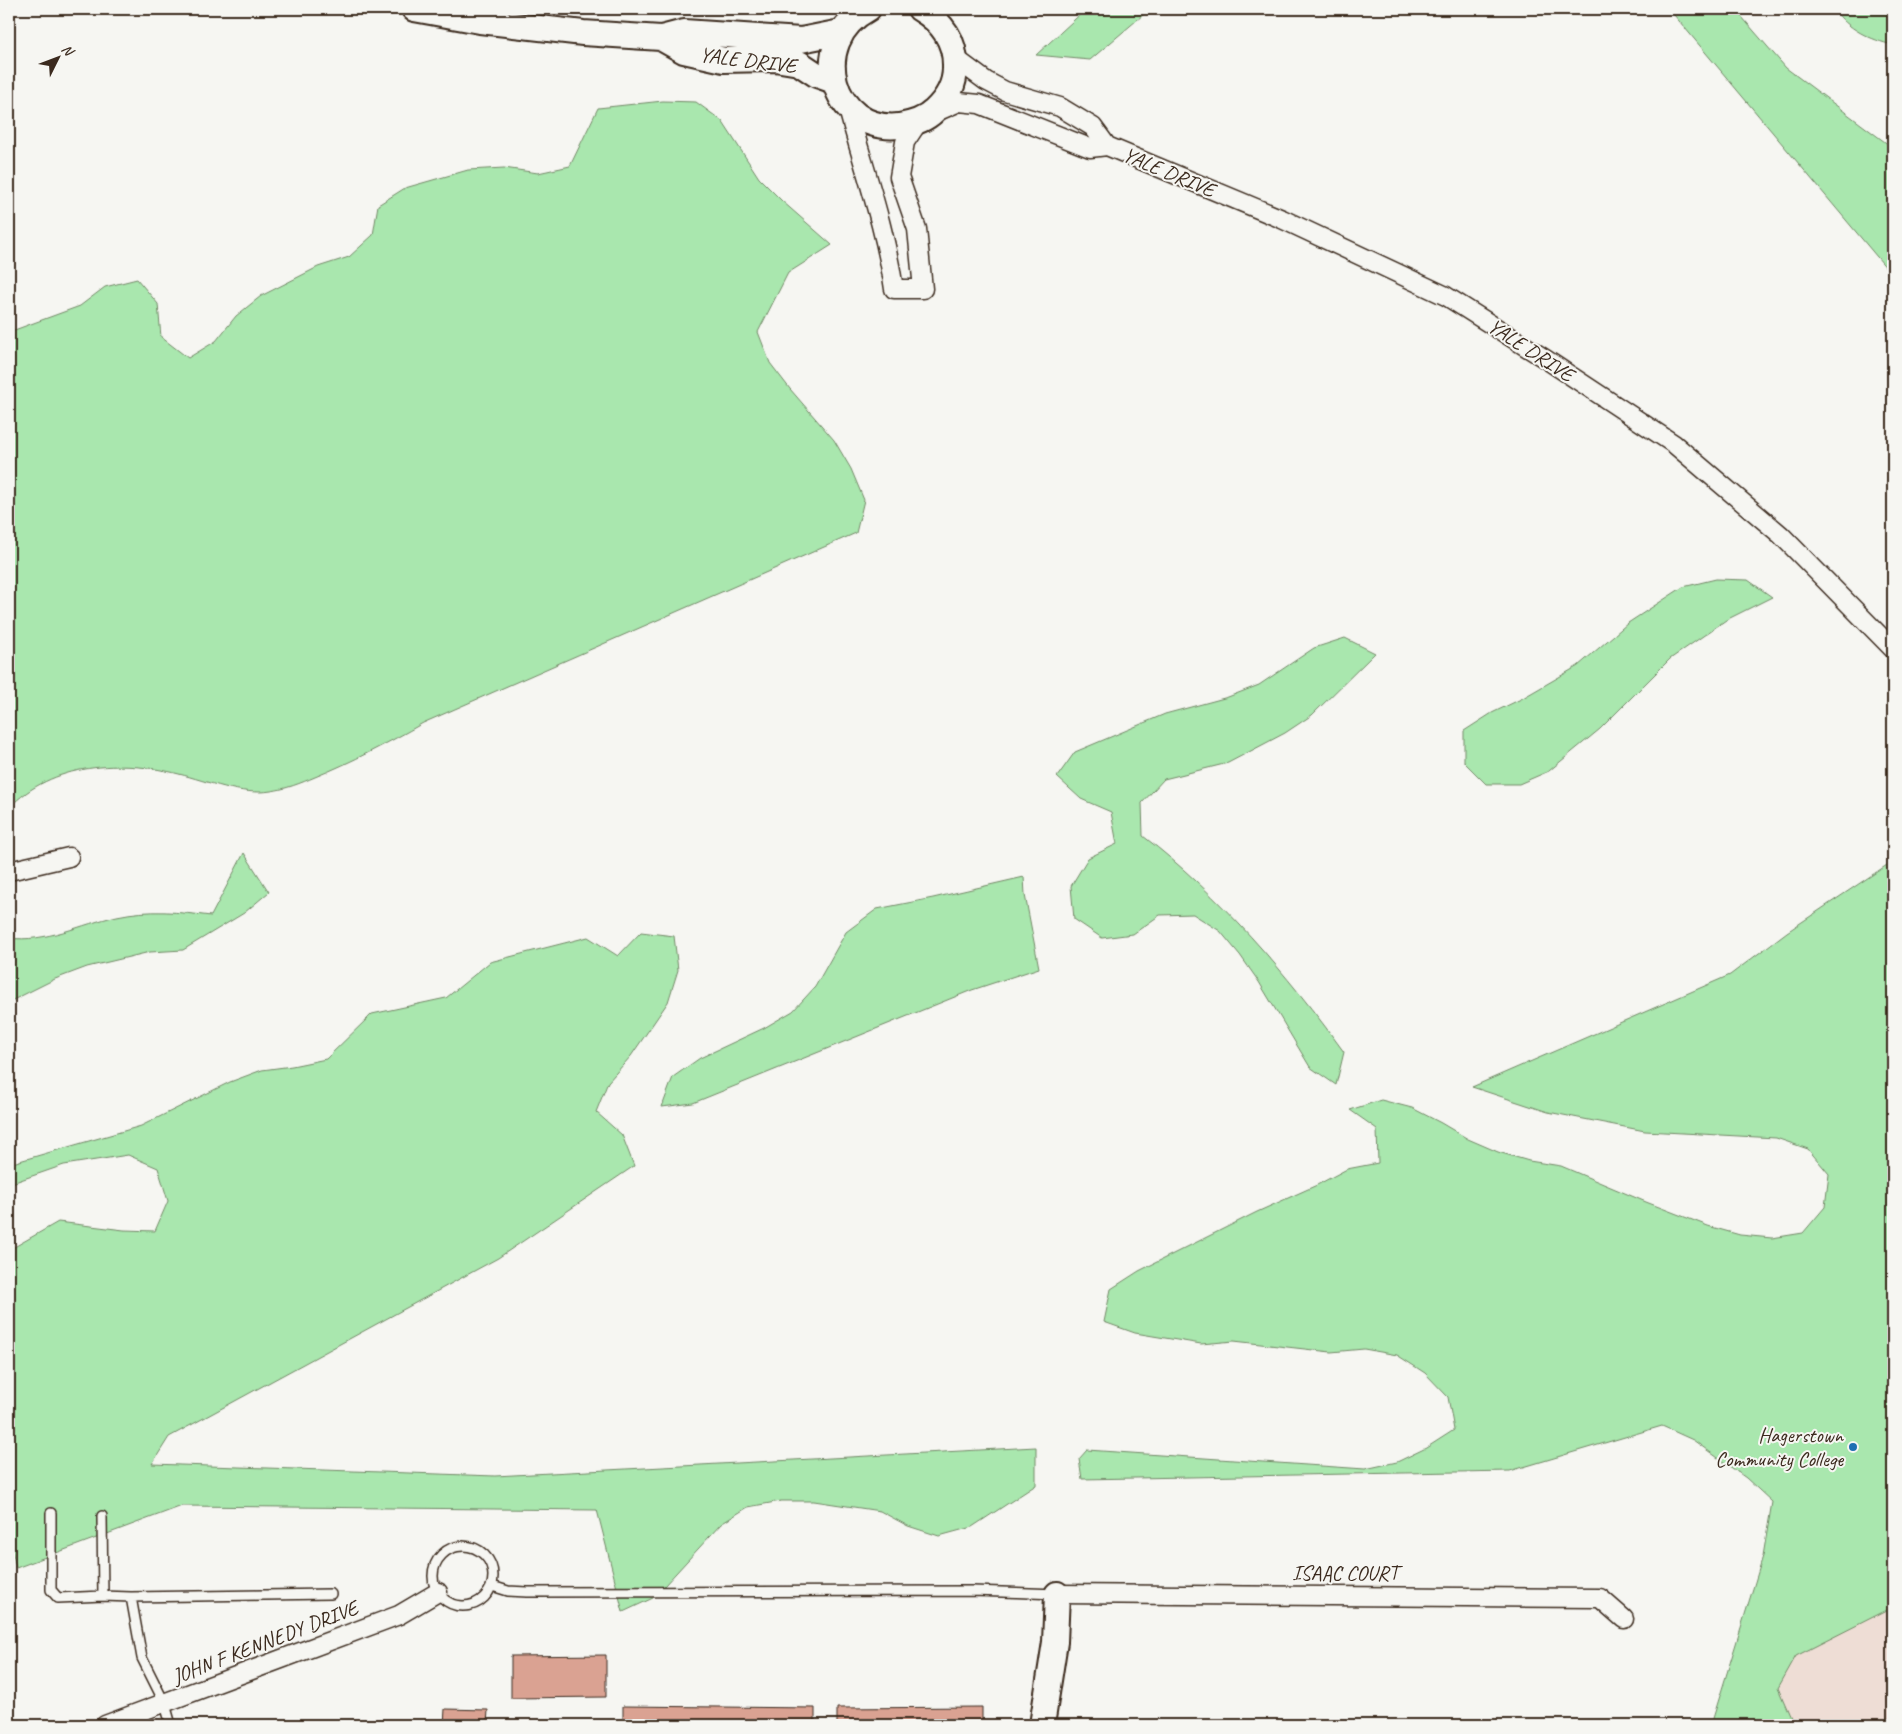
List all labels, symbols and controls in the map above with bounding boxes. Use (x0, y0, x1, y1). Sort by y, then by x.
north arrow (32, 32, 82, 82)
text: N (58, 41, 78, 60)
street label: YALE DRIVE (698, 41, 801, 79)
street label: YALE DRIVE (1119, 141, 1221, 204)
street label: YALE DRIVE (1483, 313, 1581, 389)
place label: Hagerstown Community College (1715, 1422, 1845, 1472)
marker: Hagerstown Community College (1847, 1441, 1859, 1453)
street label: ISAAC COURT (1292, 1560, 1403, 1586)
street label: JOHN F KENNEDY DRIVE (168, 1594, 364, 1690)

